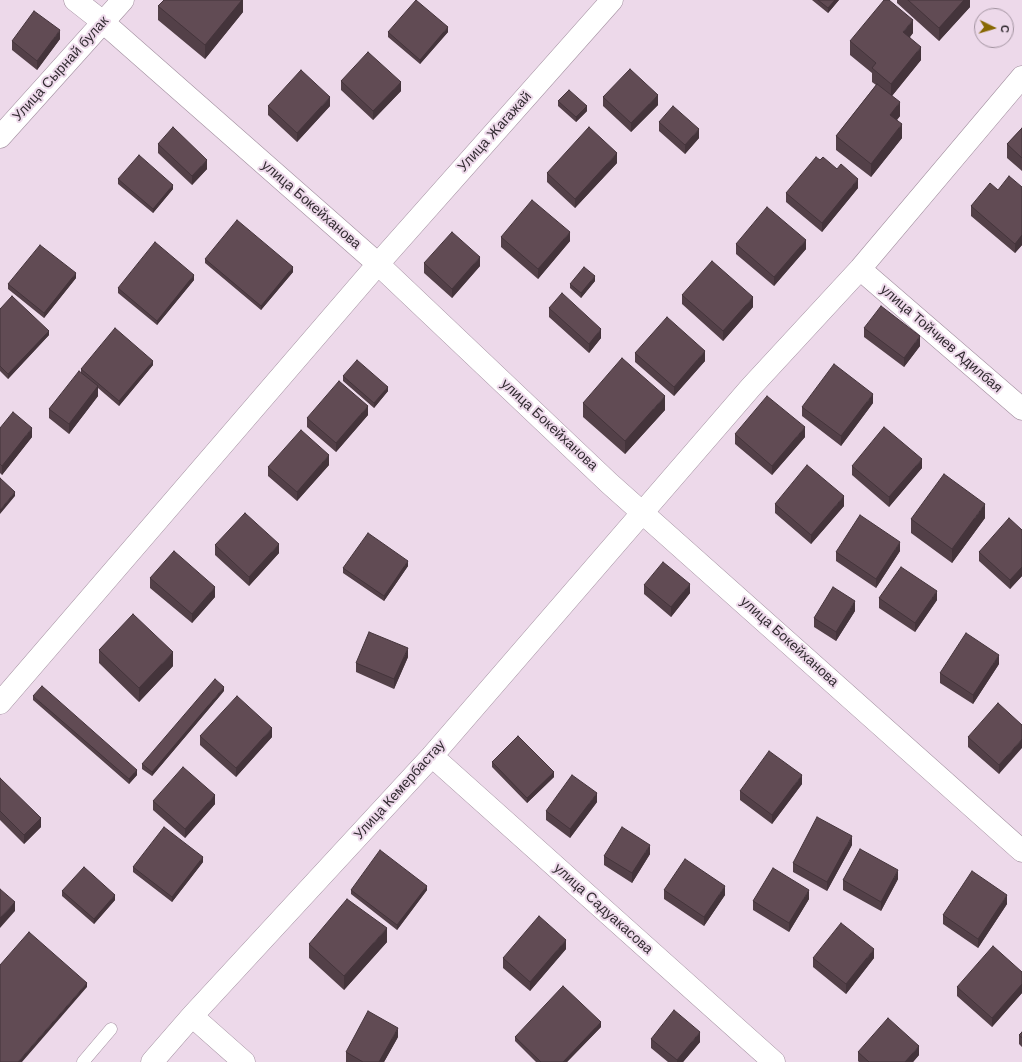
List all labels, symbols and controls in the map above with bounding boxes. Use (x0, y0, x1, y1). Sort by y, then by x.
north arrow (974, 8, 1014, 48)
street label: Улица Сырнай булак (9, 13, 113, 125)
text: С (999, 24, 1011, 33)
street label: Улица Жагажай (455, 88, 535, 176)
street label: улица Бокейханова (258, 157, 364, 253)
street label: улица Тойчиев Адилбая (877, 281, 1005, 397)
street label: улица Бокейханова (497, 376, 601, 474)
street label: улица Бокейханова (736, 593, 842, 691)
street label: Улица Кемербастау (351, 737, 449, 843)
street label: улица Садуакасова (550, 860, 656, 958)

